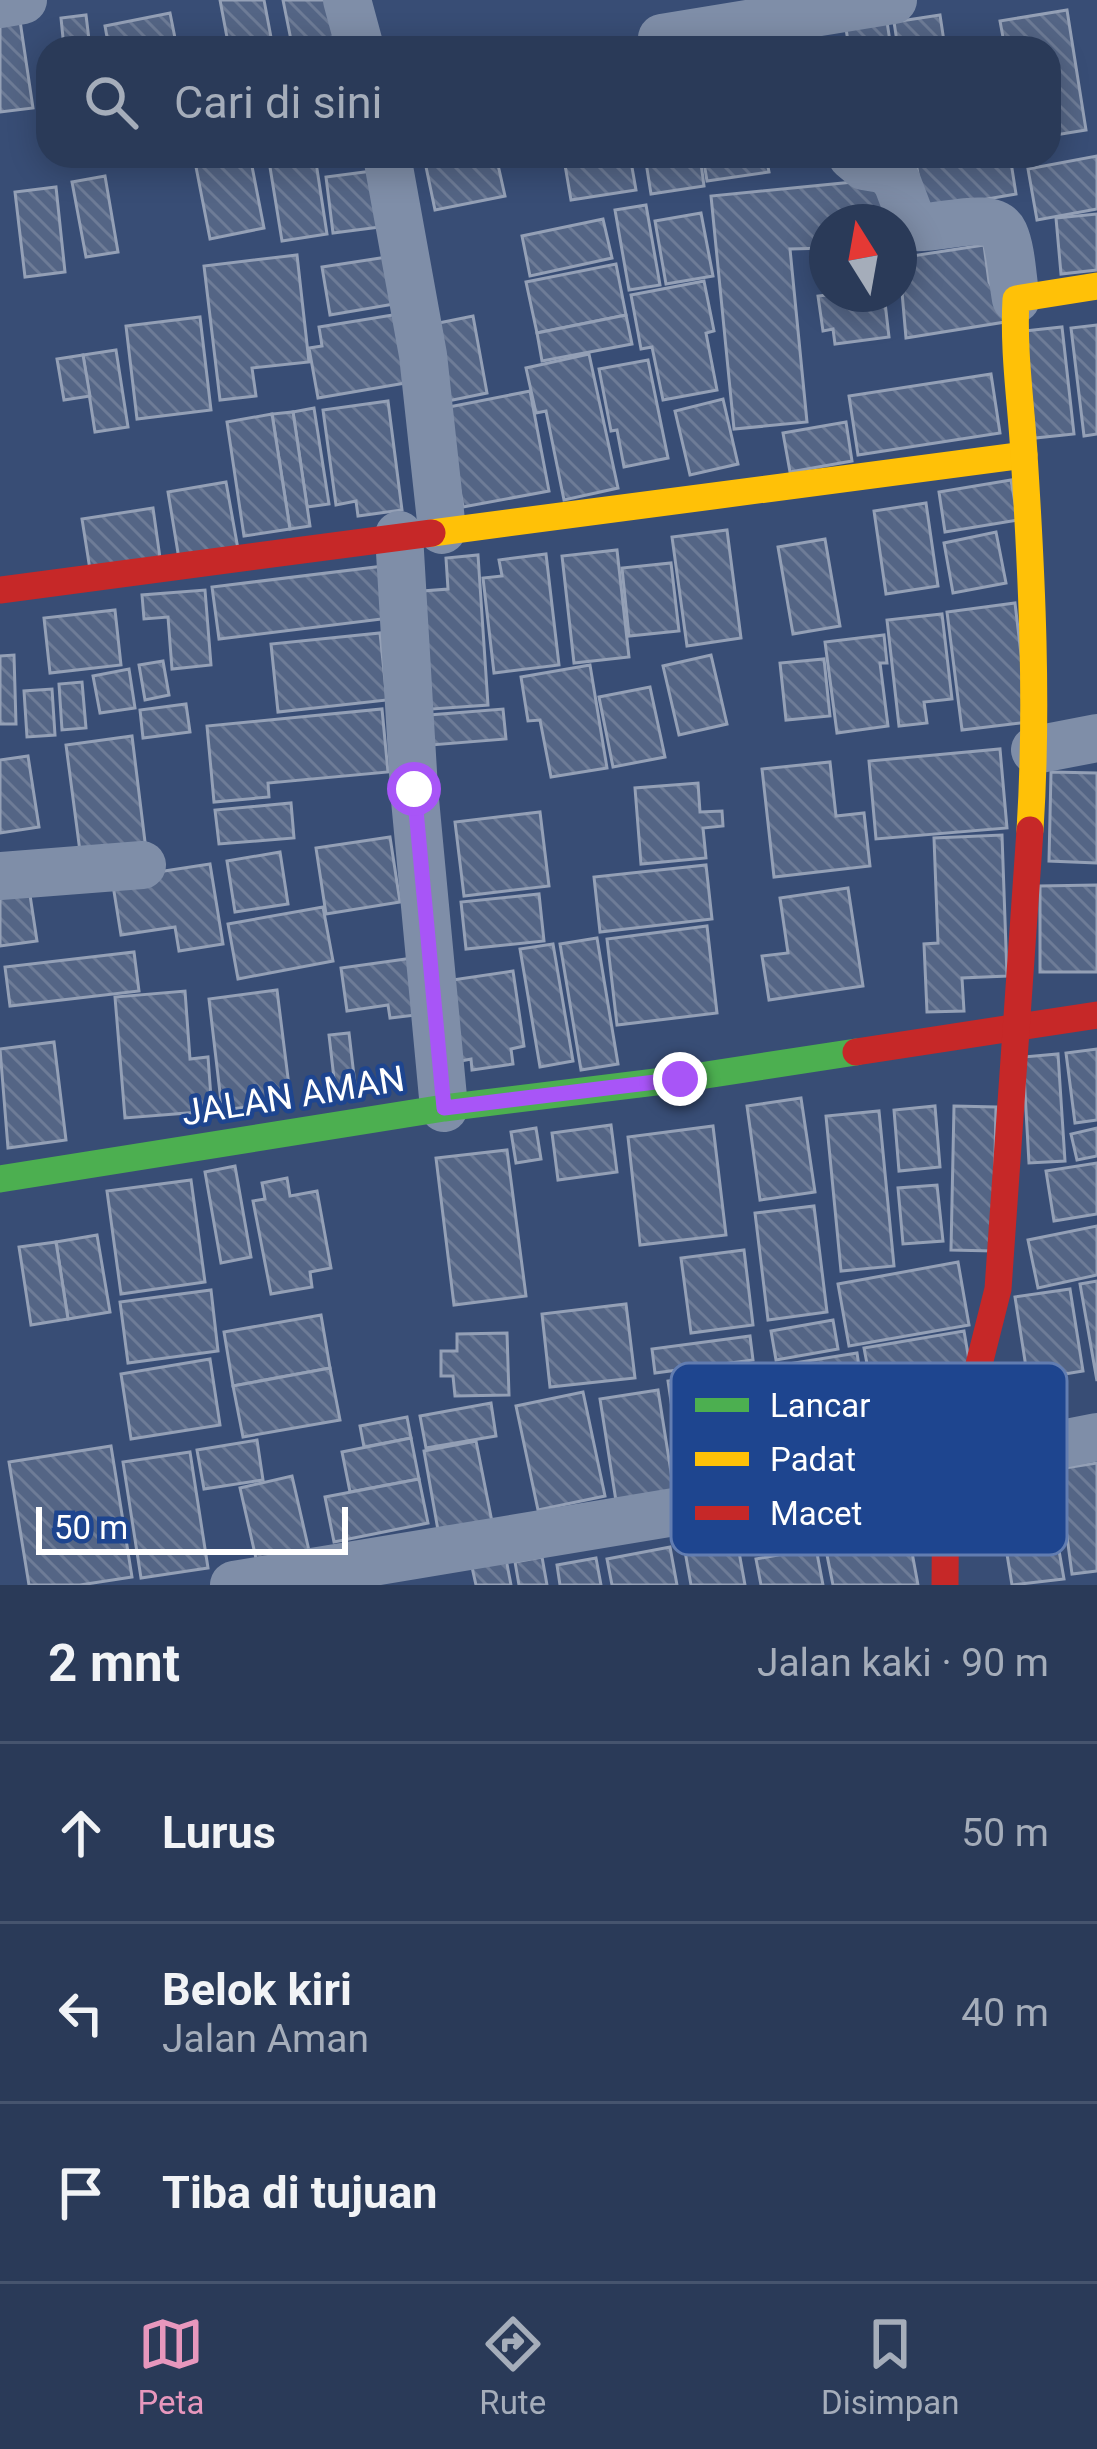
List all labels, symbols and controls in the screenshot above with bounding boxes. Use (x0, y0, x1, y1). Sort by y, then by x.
search box (36, 36, 1061, 168)
icon: search (78, 69, 144, 135)
text: Cari di sini (174, 76, 383, 129)
north arrow (809, 204, 917, 312)
route start (387, 762, 441, 816)
route end (653, 1052, 707, 1106)
street label: JALAN AMAN (179, 1058, 407, 1134)
legend (671, 1363, 1067, 1555)
text: Lancar (770, 1386, 870, 1425)
text: Padat (770, 1440, 856, 1479)
text: Macet (770, 1494, 862, 1533)
scale bar (36, 1501, 348, 1554)
text: 50 m (54, 1508, 128, 1547)
text: 2 mnt (48, 1634, 180, 1693)
text: Jalan kaki · 90 m (757, 1640, 1049, 1686)
icon: ahead (48, 1800, 114, 1866)
text: Lurus (162, 1806, 276, 1859)
text: 50 m (961, 1810, 1049, 1856)
text: Belok kiri (162, 1963, 352, 2016)
icon: left (48, 1980, 114, 2046)
text: 40 m (961, 1990, 1049, 2036)
text: Jalan Aman (162, 2016, 369, 2062)
icon: arrive (48, 2160, 114, 2226)
text: Tiba di tujuan (162, 2166, 437, 2219)
tab: Peta (137, 2311, 204, 2422)
tab: Rute (479, 2311, 546, 2422)
tab: Disimpan (821, 2311, 960, 2422)

